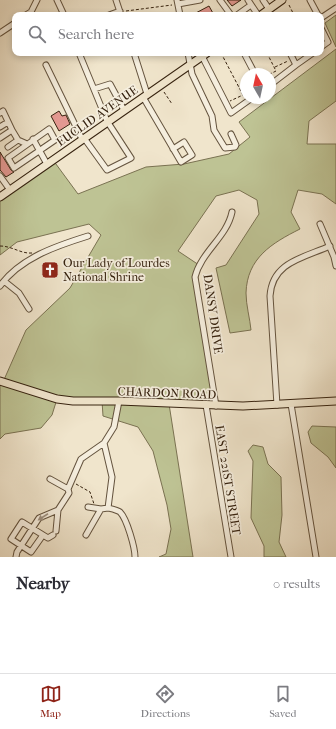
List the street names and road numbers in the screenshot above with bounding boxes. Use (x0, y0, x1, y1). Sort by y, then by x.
street label: EUCLID AVENUE (54, 83, 140, 149)
street label: DANSY DRIVE (200, 273, 226, 355)
street label: CHARDON ROAD (117, 384, 217, 402)
street label: EAST 221ST STREET (212, 424, 244, 537)

